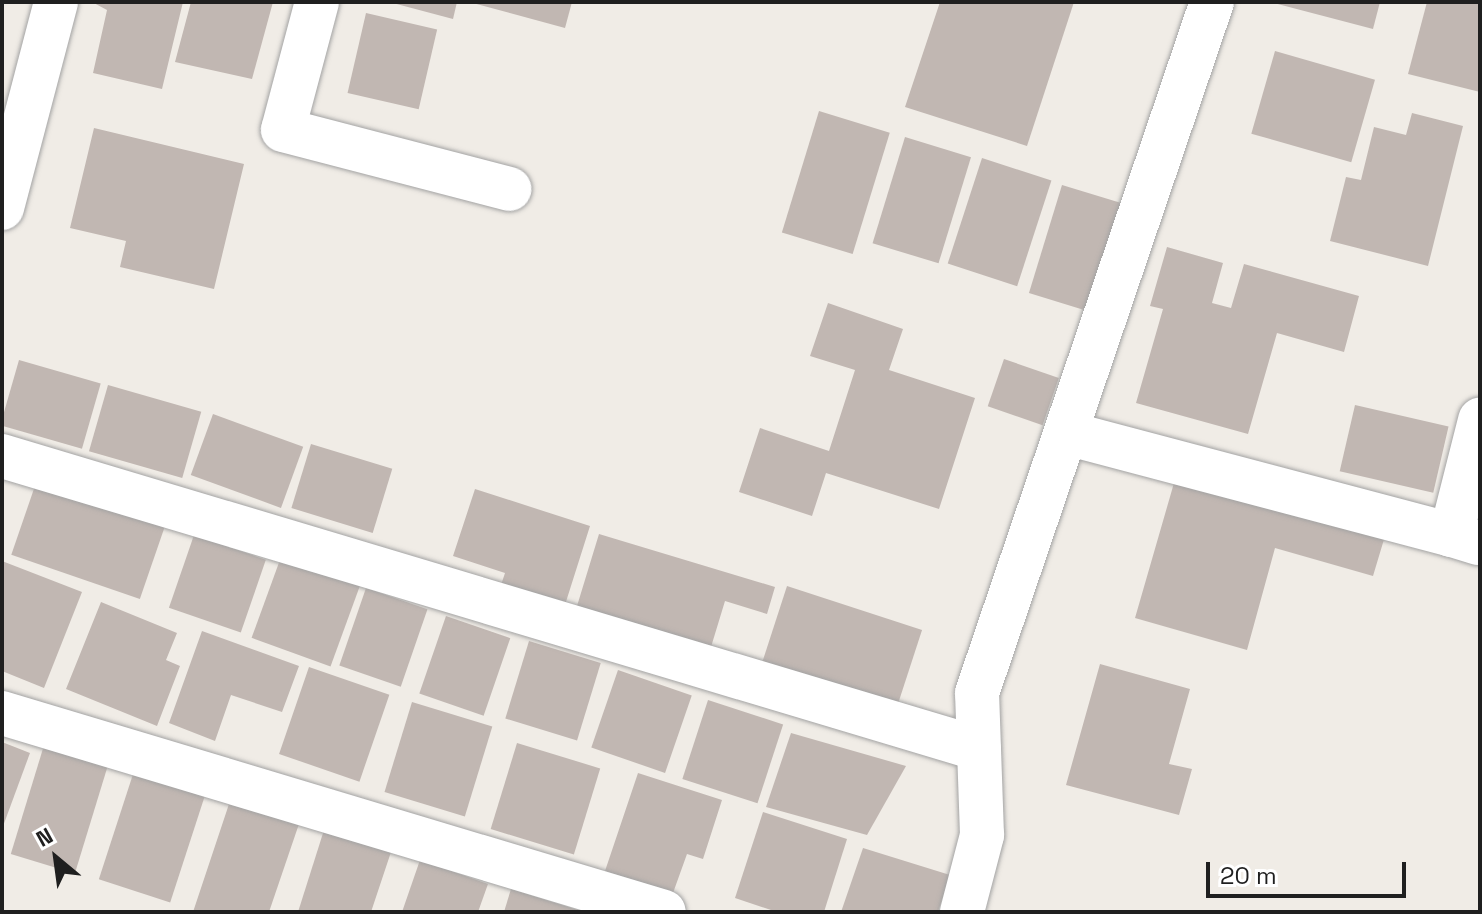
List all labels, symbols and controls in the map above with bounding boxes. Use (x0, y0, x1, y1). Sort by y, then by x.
north arrow (16, 818, 96, 898)
text: N (31, 821, 58, 853)
scale bar (1210, 846, 1410, 896)
text: 20 m (1220, 860, 1277, 891)

